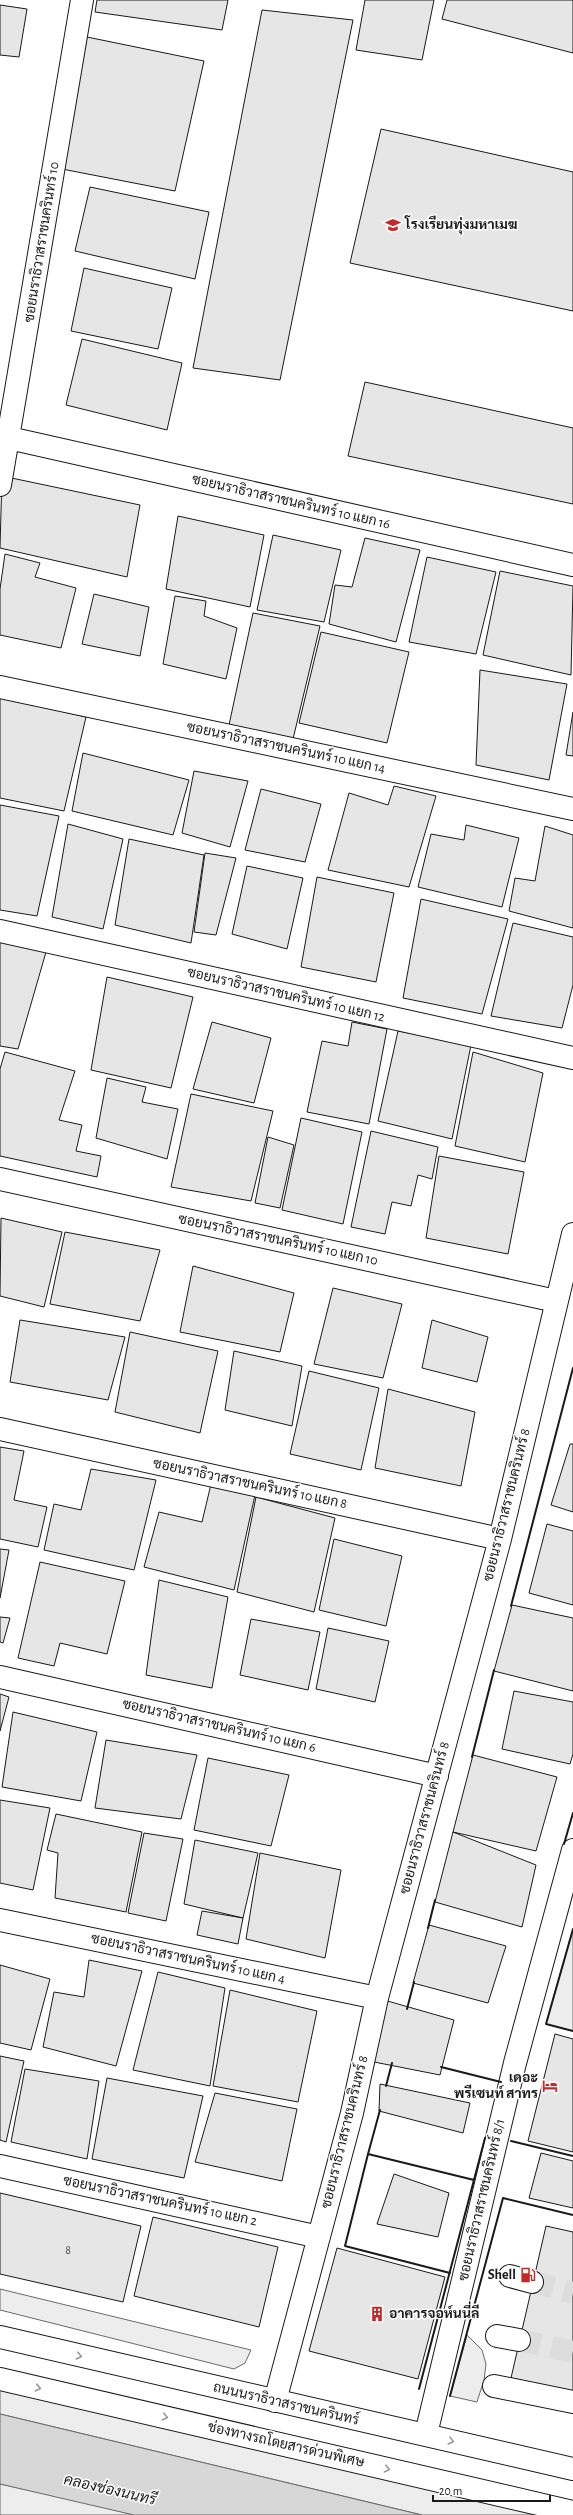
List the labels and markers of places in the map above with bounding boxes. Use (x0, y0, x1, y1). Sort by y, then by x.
place label: โรงเรียนทุ่งมหาเมฆ (404, 215, 517, 235)
school or university icon: โรงเรียนทุ่งมหาเมฆ (384, 216, 402, 234)
place label: เดอะ พรีเซนท์ สาทร (454, 2071, 538, 2101)
hotel icon: เดอะ พรีเซนท์ สาทร (541, 2077, 559, 2095)
fuel station icon: Shell (519, 2266, 537, 2284)
place label: Shell (488, 2268, 516, 2282)
place label: อาคารจอห์นนี่ลี (389, 2301, 480, 2321)
building icon: อาคารจอห์นนี่ลี (368, 2305, 386, 2323)

